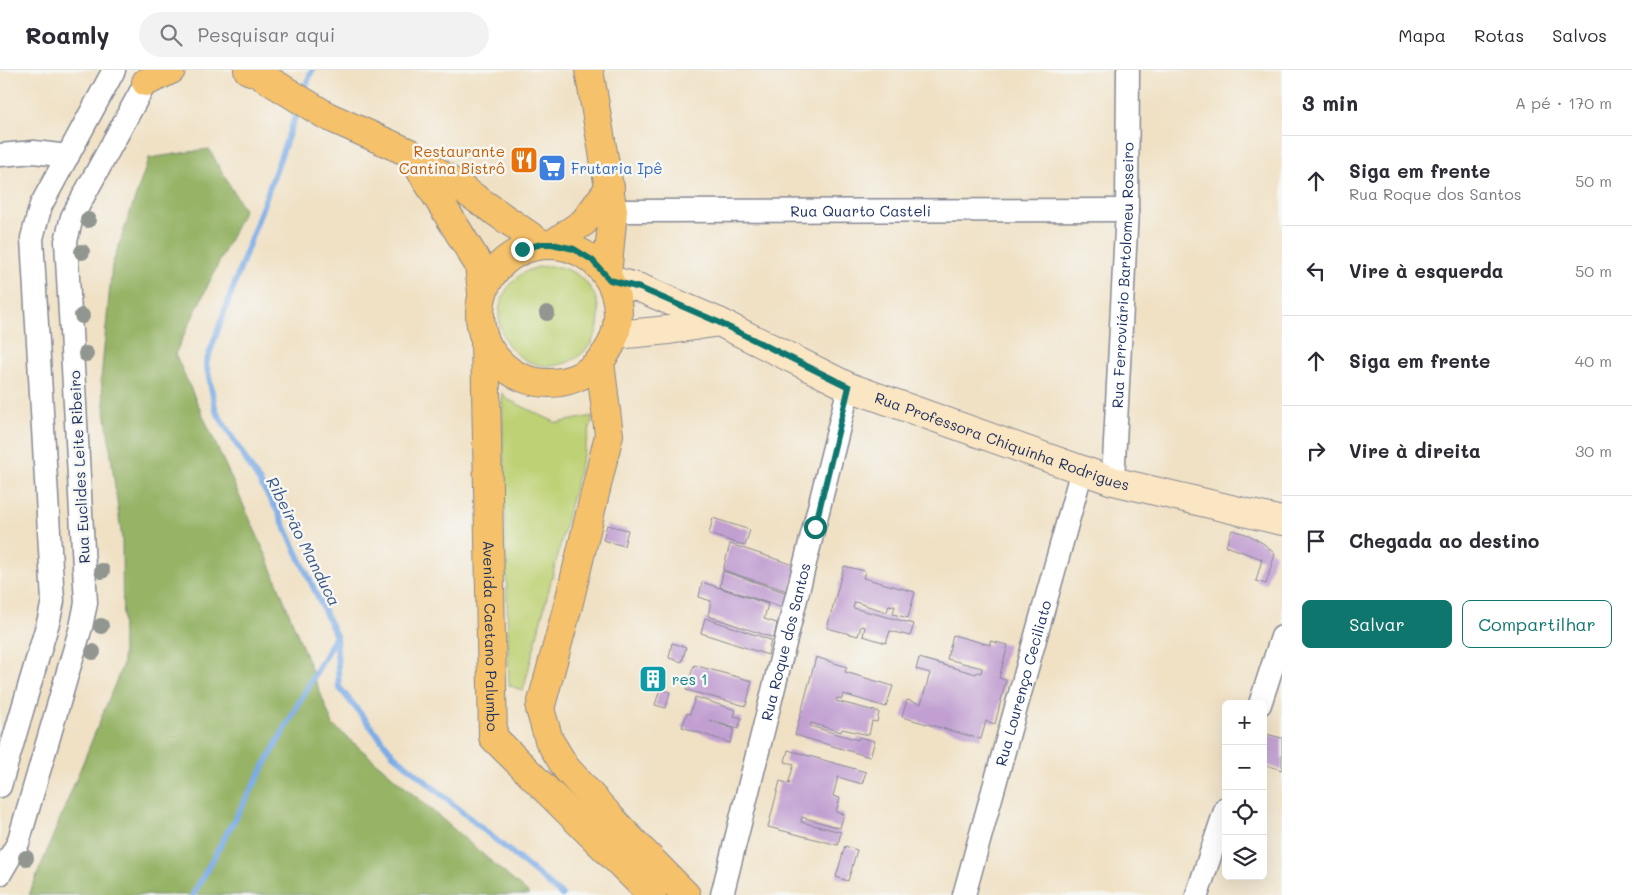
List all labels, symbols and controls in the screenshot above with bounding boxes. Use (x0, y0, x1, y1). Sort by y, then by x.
search box (139, 12, 489, 57)
text: Roamly (25, 19, 109, 50)
icon: search (157, 21, 185, 49)
text: Pesquisar aqui (197, 22, 335, 47)
text: Mapa (1398, 23, 1446, 47)
text: Rotas (1474, 23, 1524, 47)
text: Salvos (1552, 23, 1607, 47)
text: 3 min (1302, 89, 1358, 116)
text: A pé · 170 m (1515, 92, 1612, 113)
place label: Restaurante Cantina Bistrô (399, 141, 505, 178)
street label: Rua Ferroviário Bartolomeu Roseiro (1107, 142, 1137, 409)
restaurant icon: Restaurante Cantina Bistrô (509, 145, 539, 175)
supermarket icon: Frutaria Ipê (537, 153, 567, 183)
place label: Frutaria Ipê (571, 158, 662, 178)
text: Siga em frente (1349, 158, 1490, 183)
icon: ahead (1302, 167, 1330, 195)
text: 50 m (1575, 170, 1612, 191)
text: Rua Roque dos Santos (1349, 183, 1522, 204)
street label: Rua Quarto Casteli (790, 200, 931, 221)
route end (511, 238, 534, 261)
icon: left (1302, 257, 1330, 285)
text: Vire à esquerda (1349, 258, 1504, 283)
text: 50 m (1575, 260, 1612, 281)
icon: ahead (1302, 347, 1330, 375)
text: Siga em frente (1349, 348, 1490, 373)
text: 40 m (1575, 350, 1612, 371)
street label: Rua Euclides Leite Ribeiro (64, 370, 94, 564)
street label: Rua Professora Chiquinha Rodrigues (872, 387, 1132, 495)
icon: right (1302, 437, 1330, 465)
text: Vire à direita (1349, 438, 1481, 463)
text: 30 m (1575, 440, 1612, 461)
water label: Ribeirão Manduca (262, 473, 346, 609)
route start (804, 516, 827, 539)
icon: arrive (1302, 527, 1330, 555)
text: Chegada ao destino (1349, 528, 1539, 553)
street label: Avenida Caetano Palumbo (479, 540, 503, 732)
street label: Rua Roque dos Santos (756, 561, 815, 723)
street label: Rua Lourenço Ceciliato (990, 598, 1055, 768)
button: Salvar (1302, 600, 1452, 648)
button: Compartilhar (1462, 600, 1612, 648)
building icon: res 1 (638, 664, 668, 694)
place label: res 1 (672, 669, 708, 689)
map controls (1222, 700, 1267, 880)
button: + (1222, 700, 1267, 745)
button: − (1222, 745, 1267, 790)
button: locate (1222, 790, 1267, 835)
button: layers (1222, 835, 1267, 880)

